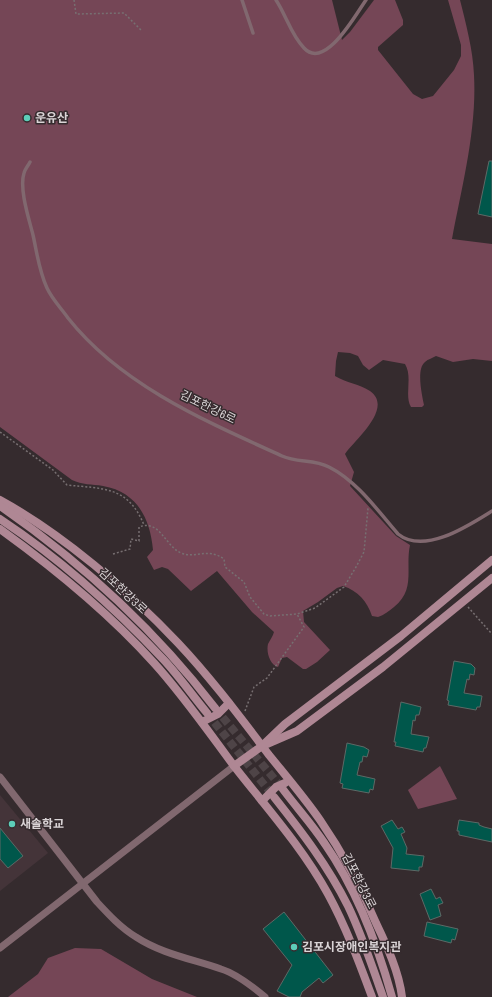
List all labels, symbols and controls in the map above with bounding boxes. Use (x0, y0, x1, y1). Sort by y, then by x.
place label: 운유산 (35, 110, 68, 126)
marker: 운유산 (22, 113, 32, 123)
street label: 김포한강6로 (177, 387, 239, 427)
street label: 김포한강3로 (95, 564, 151, 618)
place label: 새솔학교 (20, 816, 64, 832)
marker: 새솔학교 (7, 819, 17, 829)
street label: 김포한강3로 (338, 850, 380, 912)
place label: 김포시장애인복지관 (302, 939, 401, 955)
marker: 김포시장애인복지관 (289, 942, 299, 952)

